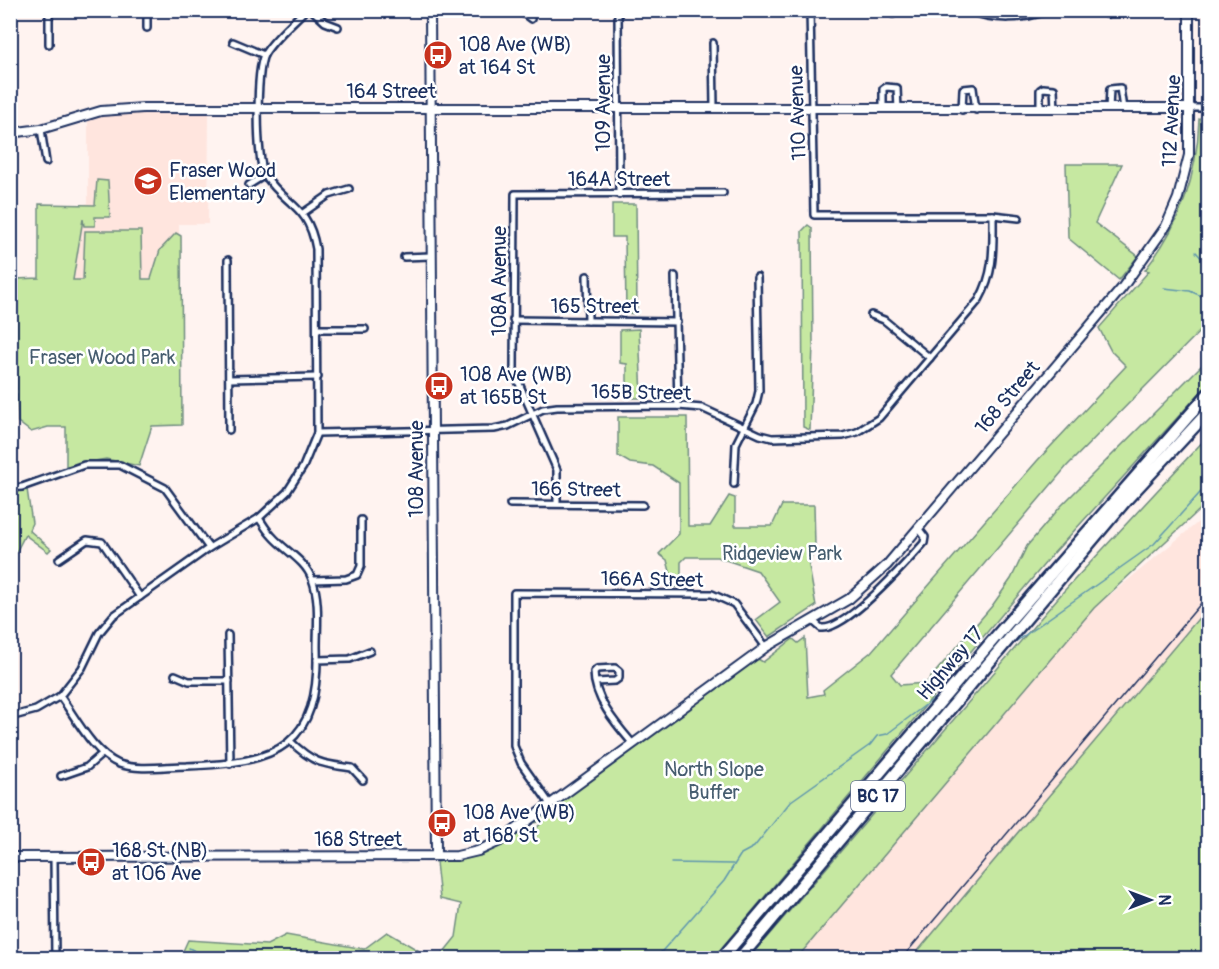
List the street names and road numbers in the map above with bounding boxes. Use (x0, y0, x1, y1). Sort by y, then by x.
street label: 109 Avenue (591, 54, 616, 152)
street label: 110 Avenue (783, 65, 812, 161)
street label: 112 Avenue (1157, 74, 1186, 168)
street label: 164 Street (346, 79, 437, 104)
street label: 164A Street (568, 167, 671, 192)
street label: 108A Avenue (487, 226, 512, 336)
street label: 165 Street (551, 294, 640, 319)
street label: 168 Street (969, 355, 1046, 439)
street label: 165B Street (591, 379, 692, 406)
street label: 108 Avenue (404, 420, 429, 518)
street label: 166 Street (531, 476, 622, 503)
street label: 166A Street (600, 566, 704, 593)
street label: Highway 17 (911, 621, 990, 705)
road number: BC 17 (851, 781, 905, 811)
street label: 168 Street (314, 827, 403, 852)

